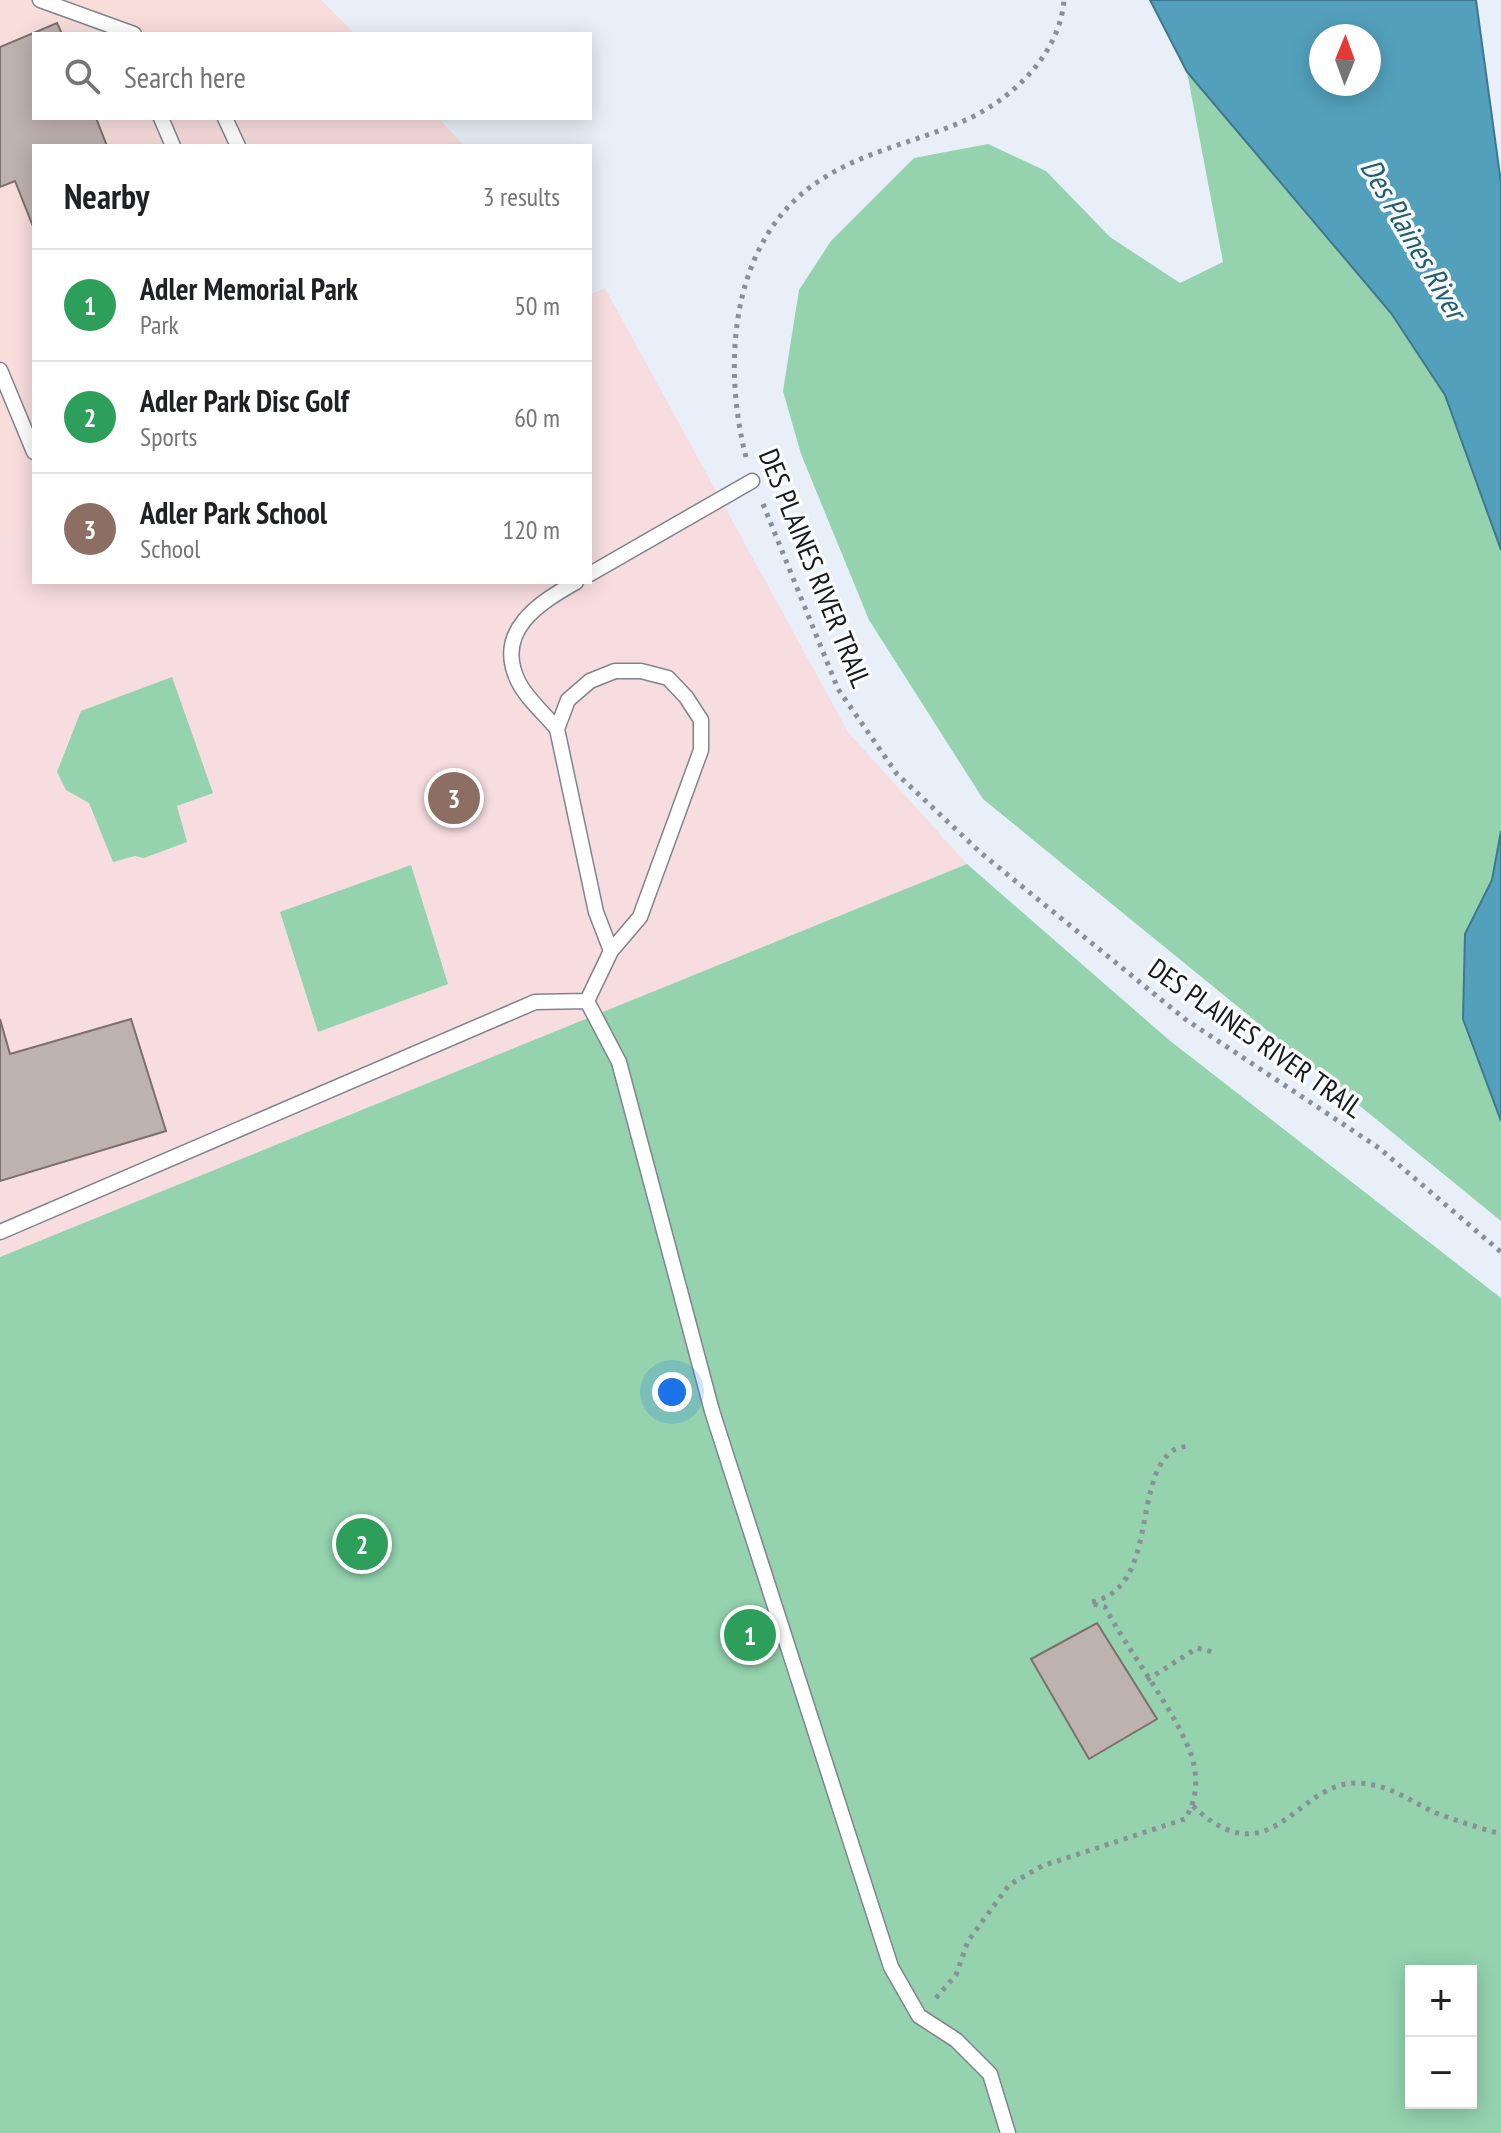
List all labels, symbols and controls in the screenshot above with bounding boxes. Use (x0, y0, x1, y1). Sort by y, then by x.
north arrow (1309, 24, 1381, 96)
search box (32, 32, 592, 120)
icon: search (60, 54, 104, 98)
text: Search here (124, 57, 246, 96)
water label: Des Plaines River (1353, 151, 1478, 329)
text: Nearby (64, 174, 149, 218)
text: 3 results (483, 180, 560, 213)
text: Adler Memorial Park (140, 269, 358, 308)
text: 1 (84, 289, 96, 322)
text: 50 m (514, 289, 560, 322)
text: Park (140, 308, 179, 341)
text: Adler Park Disc Golf (140, 381, 349, 420)
text: 2 (84, 401, 96, 434)
text: 60 m (514, 401, 560, 434)
text: Sports (140, 420, 197, 453)
street label: DES PLAINES RIVER TRAIL (751, 443, 880, 693)
text: Adler Park School (140, 493, 327, 532)
text: 3 (84, 513, 96, 546)
text: 120 m (502, 513, 560, 546)
text: School (140, 532, 200, 565)
pin: 3 (428, 768, 480, 828)
street label: DES PLAINES RIVER TRAIL (1142, 950, 1371, 1126)
your location (652, 1372, 692, 1412)
pin: 2 (336, 1514, 388, 1574)
pin: 1 (724, 1605, 776, 1665)
map controls (1405, 1965, 1477, 2109)
button: + (1405, 1965, 1477, 2037)
button: − (1405, 2037, 1477, 2109)

